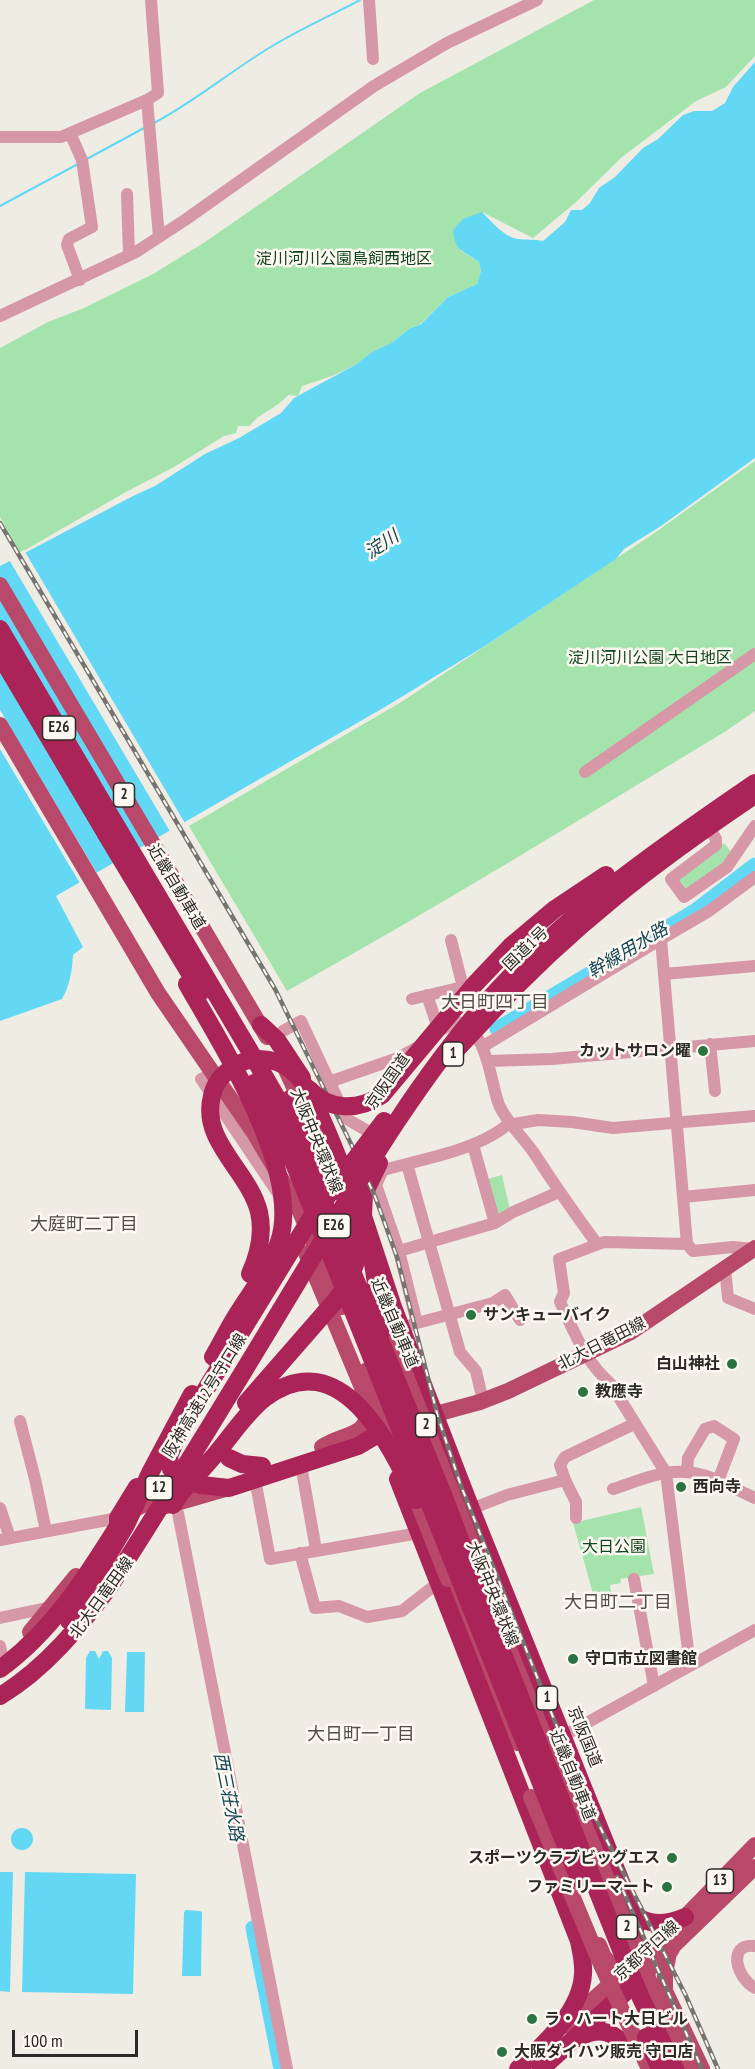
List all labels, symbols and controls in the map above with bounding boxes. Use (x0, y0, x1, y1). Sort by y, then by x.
park label: 淀川河川公園鳥飼西地区 (256, 249, 432, 269)
water label: 淀川 (361, 526, 403, 564)
park label: 淀川河川公園 大日地区 (568, 648, 732, 668)
road number: E26 (42, 716, 76, 740)
road number: 2 (114, 783, 134, 807)
street label: 近畿自動車道 (143, 841, 209, 933)
water label: 幹線用水路 (584, 919, 672, 983)
street label: 国道1号 (499, 923, 553, 975)
district label: 大日町四丁目 (441, 992, 549, 1014)
place label: カットサロン曜 (579, 1041, 691, 1061)
road number: 1 (442, 1042, 464, 1066)
marker: カットサロン曜 (696, 1044, 710, 1058)
street label: 京阪国道 (362, 1050, 414, 1114)
street label: 大阪中央環状線 (286, 1085, 346, 1197)
district label: 大庭町二丁目 (30, 1214, 138, 1236)
road number: E26 (318, 1214, 350, 1238)
street label: 近畿自動車道 (366, 1275, 422, 1371)
place label: サンキューバイク (483, 1305, 611, 1325)
marker: サンキューバイク (464, 1308, 478, 1322)
street label: 北大日竜田線 (555, 1314, 649, 1374)
street label: 阪神高速12号守口線 (159, 1331, 251, 1461)
place label: 白山神社 (656, 1354, 720, 1374)
marker: 白山神社 (725, 1357, 739, 1371)
place label: 教應寺 (595, 1382, 643, 1402)
marker: 教應寺 (576, 1385, 590, 1399)
road number: 2 (416, 1413, 436, 1437)
road number: 12 (146, 1476, 172, 1500)
place label: 西向寺 (693, 1477, 741, 1497)
marker: 西向寺 (674, 1480, 688, 1494)
park label: 大日公園 (582, 1537, 646, 1557)
street label: 大阪中央環状線 (462, 1538, 522, 1650)
street label: 北大日竜田線 (66, 1554, 138, 1642)
district label: 大日町二丁目 (564, 1592, 672, 1614)
place label: 守口市立図書館 (585, 1649, 697, 1669)
marker: 守口市立図書館 (566, 1652, 580, 1666)
road number: 1 (536, 1686, 558, 1710)
street label: 京阪国道 (563, 1704, 605, 1770)
district label: 大日町一丁目 (307, 1724, 415, 1746)
street label: 近畿自動車道 (545, 1727, 599, 1823)
water label: 西三荘水路 (209, 1751, 247, 1843)
place label: スポーツクラブビッグエス (468, 1848, 660, 1868)
marker: スポーツクラブビッグエス (665, 1851, 679, 1865)
road number: 13 (706, 1869, 734, 1893)
place label: ファミリーマート (527, 1877, 655, 1897)
marker: ファミリーマート (660, 1880, 674, 1894)
road number: 2 (616, 1915, 638, 1939)
street label: 京都守口線 (611, 1917, 683, 1985)
place label: ラ・ハート大日ビル (544, 2009, 688, 2029)
marker: ラ・ハート大日ビル (525, 2012, 539, 2026)
scale bar (15, 2018, 141, 2056)
text: 100 m (23, 2029, 63, 2052)
place label: 大阪ダイハツ販売 守口店 (514, 2042, 693, 2062)
marker: 大阪ダイハツ販売 守口店 (495, 2045, 509, 2059)

